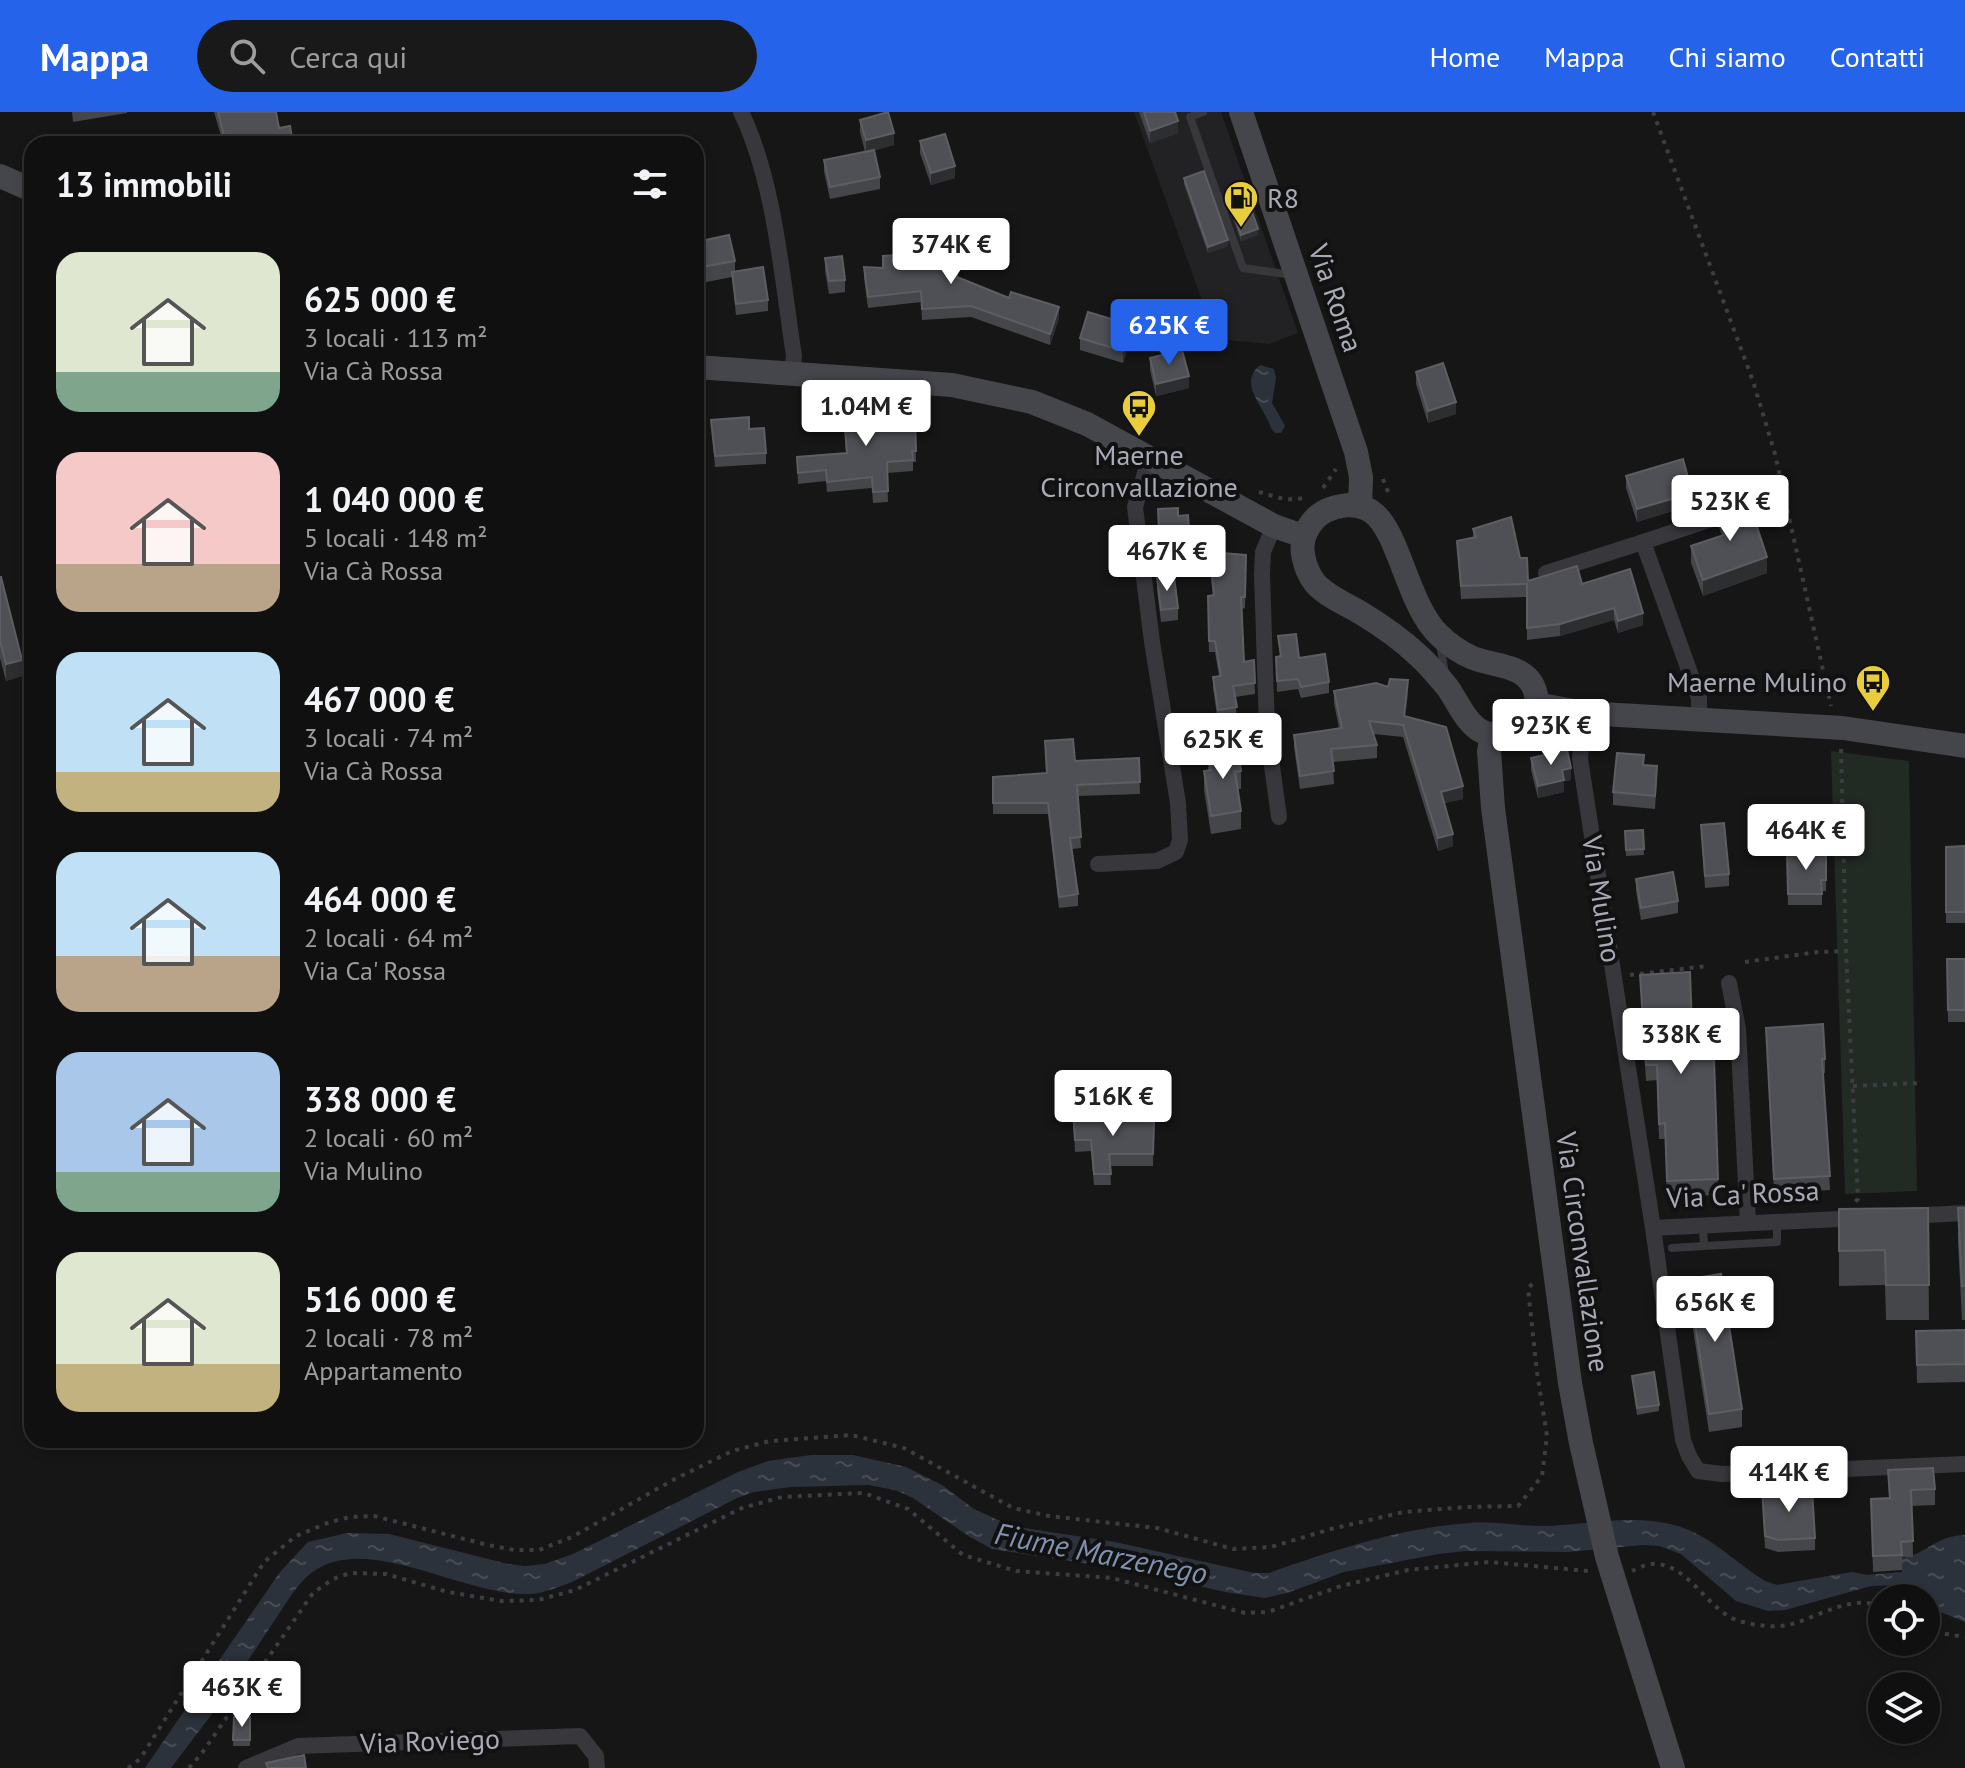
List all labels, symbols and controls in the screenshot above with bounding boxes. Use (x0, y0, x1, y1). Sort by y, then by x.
search box (197, 20, 757, 92)
text: Mappa (40, 32, 149, 81)
icon: search (225, 34, 269, 78)
text: Cerca qui (289, 37, 407, 76)
text: Home (1430, 38, 1500, 75)
text: Mappa (1544, 38, 1625, 75)
text: Chi siamo (1669, 38, 1786, 75)
text: Contatti (1830, 38, 1925, 75)
text: 13 immobili (56, 162, 232, 206)
icon: filters (628, 162, 672, 206)
fuel station icon: R8 (1222, 179, 1260, 229)
place label: R8 (1267, 179, 1299, 216)
pin: 374K € (886, 218, 1016, 286)
text: 374K € (911, 227, 991, 260)
street label: Via Roma (1300, 238, 1372, 357)
text: 625 000 € (304, 277, 456, 321)
icon: home (120, 284, 216, 380)
pin: 625K € (1104, 299, 1234, 367)
text: 625K € (1129, 308, 1209, 341)
text: 3 locali · 113 m² (304, 321, 487, 354)
text: Via Cà Rossa (304, 354, 443, 387)
pin: 1.04M € (792, 380, 940, 448)
bus stop icon: Maerne Circonvallazione (1120, 388, 1158, 438)
text: 1.04M € (820, 389, 912, 422)
place label: Maerne Circonvallazione (1040, 436, 1238, 505)
pin: 523K € (1665, 475, 1795, 543)
text: 1 040 000 € (304, 477, 484, 521)
icon: home (120, 484, 216, 580)
text: 523K € (1690, 484, 1770, 517)
text: 5 locali · 148 m² (304, 521, 487, 554)
pin: 467K € (1102, 525, 1232, 593)
text: 467K € (1127, 534, 1207, 567)
text: Via Cà Rossa (304, 554, 443, 587)
place label: Maerne Mulino (1667, 663, 1847, 700)
bus stop icon: Maerne Mulino (1854, 663, 1892, 713)
text: 467 000 € (304, 677, 454, 721)
icon: home (120, 684, 216, 780)
pin: 923K € (1486, 699, 1616, 767)
text: 923K € (1511, 708, 1591, 741)
pin: 625K € (1158, 713, 1288, 781)
text: 3 locali · 74 m² (304, 721, 473, 754)
text: 625K € (1183, 722, 1263, 755)
text: Via Cà Rossa (304, 754, 443, 787)
pin: 464K € (1741, 804, 1871, 872)
text: 464K € (1766, 813, 1846, 846)
street label: Via Mulino (1574, 832, 1631, 965)
text: 464 000 € (304, 877, 456, 921)
icon: home (120, 884, 216, 980)
text: 2 locali · 64 m² (304, 921, 473, 954)
text: Via Ca' Rossa (304, 954, 446, 987)
pin: 338K € (1616, 1008, 1746, 1076)
text: 338K € (1641, 1017, 1721, 1050)
pin: 516K € (1048, 1070, 1178, 1138)
text: 338 000 € (304, 1077, 456, 1121)
text: 516K € (1073, 1079, 1153, 1112)
icon: home (120, 1084, 216, 1180)
text: 2 locali · 60 m² (304, 1121, 473, 1154)
street label: Via Circonvallazione (1548, 1128, 1619, 1374)
text: Via Mulino (304, 1154, 423, 1187)
street label: Via Ca' Rossa (1665, 1171, 1820, 1216)
pin: 656K € (1650, 1276, 1780, 1344)
text: 516 000 € (304, 1277, 456, 1321)
icon: home (120, 1284, 216, 1380)
text: 656K € (1675, 1285, 1755, 1318)
text: 2 locali · 78 m² (304, 1321, 473, 1354)
text: Appartamento (304, 1354, 463, 1387)
pin: 414K € (1724, 1446, 1854, 1514)
text: 414K € (1749, 1455, 1829, 1488)
water label: Fiume Marzenego (992, 1513, 1211, 1592)
map controls (1868, 1584, 1940, 1744)
button: locate (1868, 1584, 1940, 1656)
pin: 463K € (177, 1661, 307, 1729)
text: 463K € (202, 1670, 282, 1703)
button: layers (1868, 1672, 1940, 1744)
street label: Via Roviego (359, 1720, 500, 1761)

